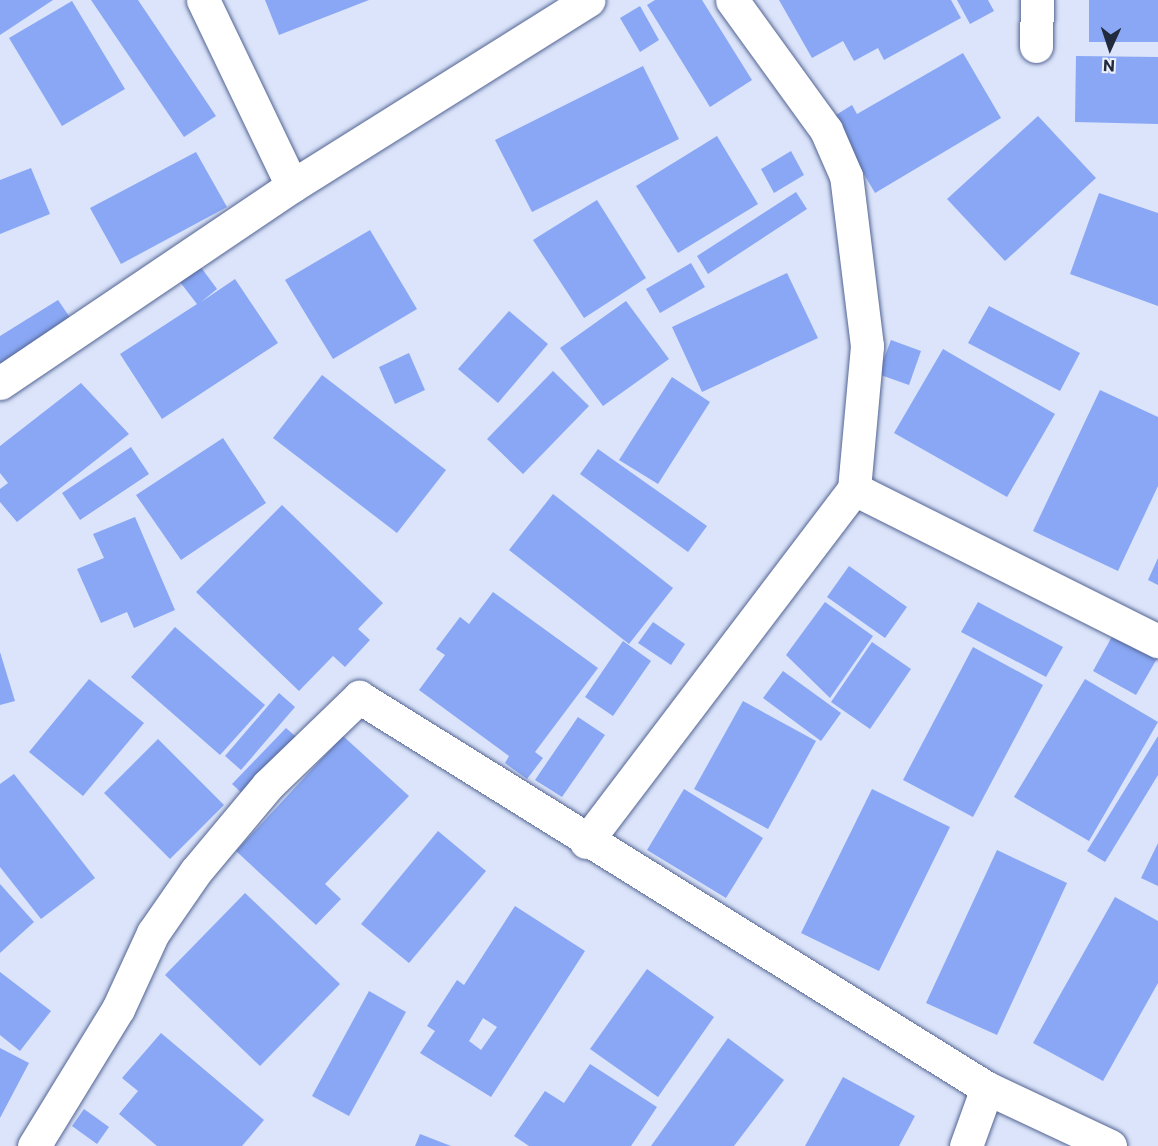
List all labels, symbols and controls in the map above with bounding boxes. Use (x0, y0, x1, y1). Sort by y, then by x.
north arrow (1080, 18, 1140, 78)
text: N (1103, 57, 1116, 76)

